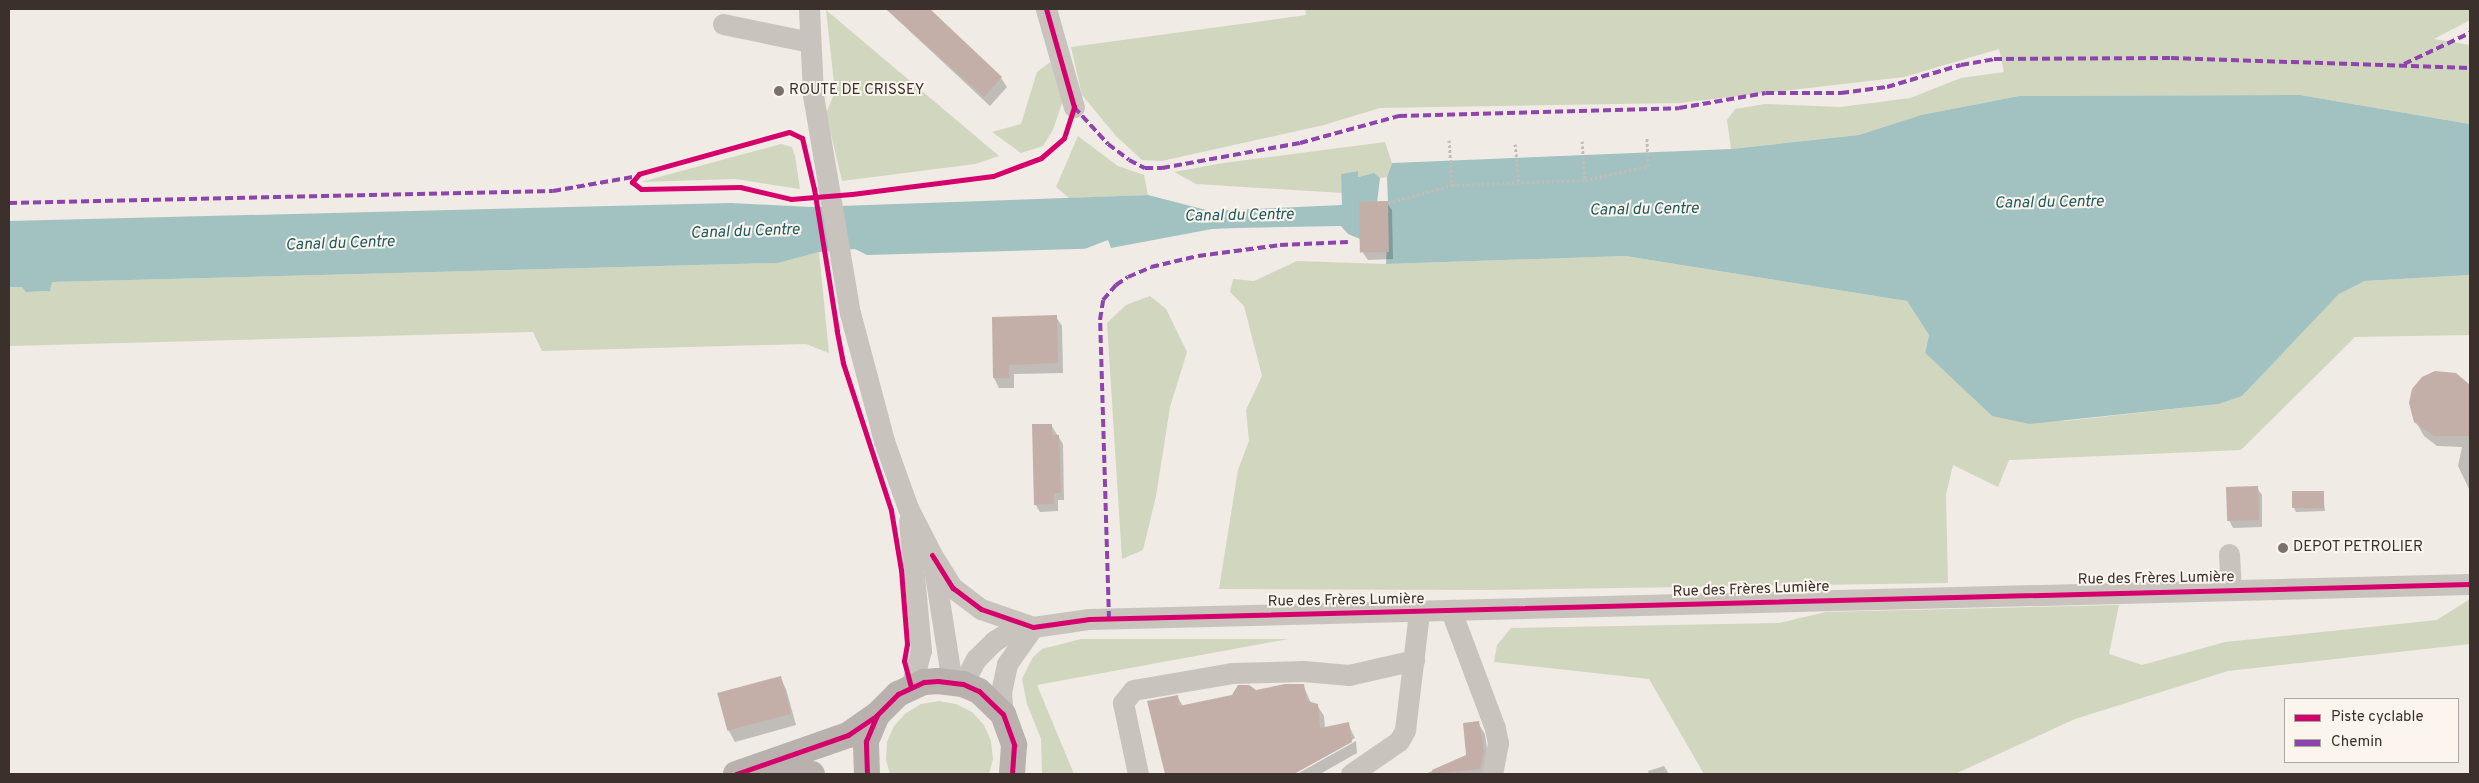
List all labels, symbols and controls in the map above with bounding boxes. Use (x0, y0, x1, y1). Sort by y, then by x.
place label: ROUTE DE CRISSEY (789, 82, 924, 100)
marker: ROUTE DE CRISSEY (773, 85, 785, 97)
water label: Canal du Centre (1994, 192, 2104, 214)
water label: Canal du Centre (1589, 199, 1699, 221)
water label: Canal du Centre (1184, 205, 1294, 227)
water label: Canal du Centre (690, 220, 800, 244)
water label: Canal du Centre (285, 232, 395, 256)
place label: DEPOT PETROLIER (2293, 539, 2423, 557)
marker: DEPOT PETROLIER (2277, 542, 2289, 554)
street label: Rue des Frères Lumière (2077, 569, 2235, 589)
street label: Rue des Frères Lumière (1672, 578, 1830, 602)
street label: Rue des Frères Lumière (1267, 591, 1425, 611)
legend (2284, 698, 2459, 763)
text: Piste cyclable (2331, 708, 2424, 727)
text: Chemin (2331, 733, 2383, 752)

